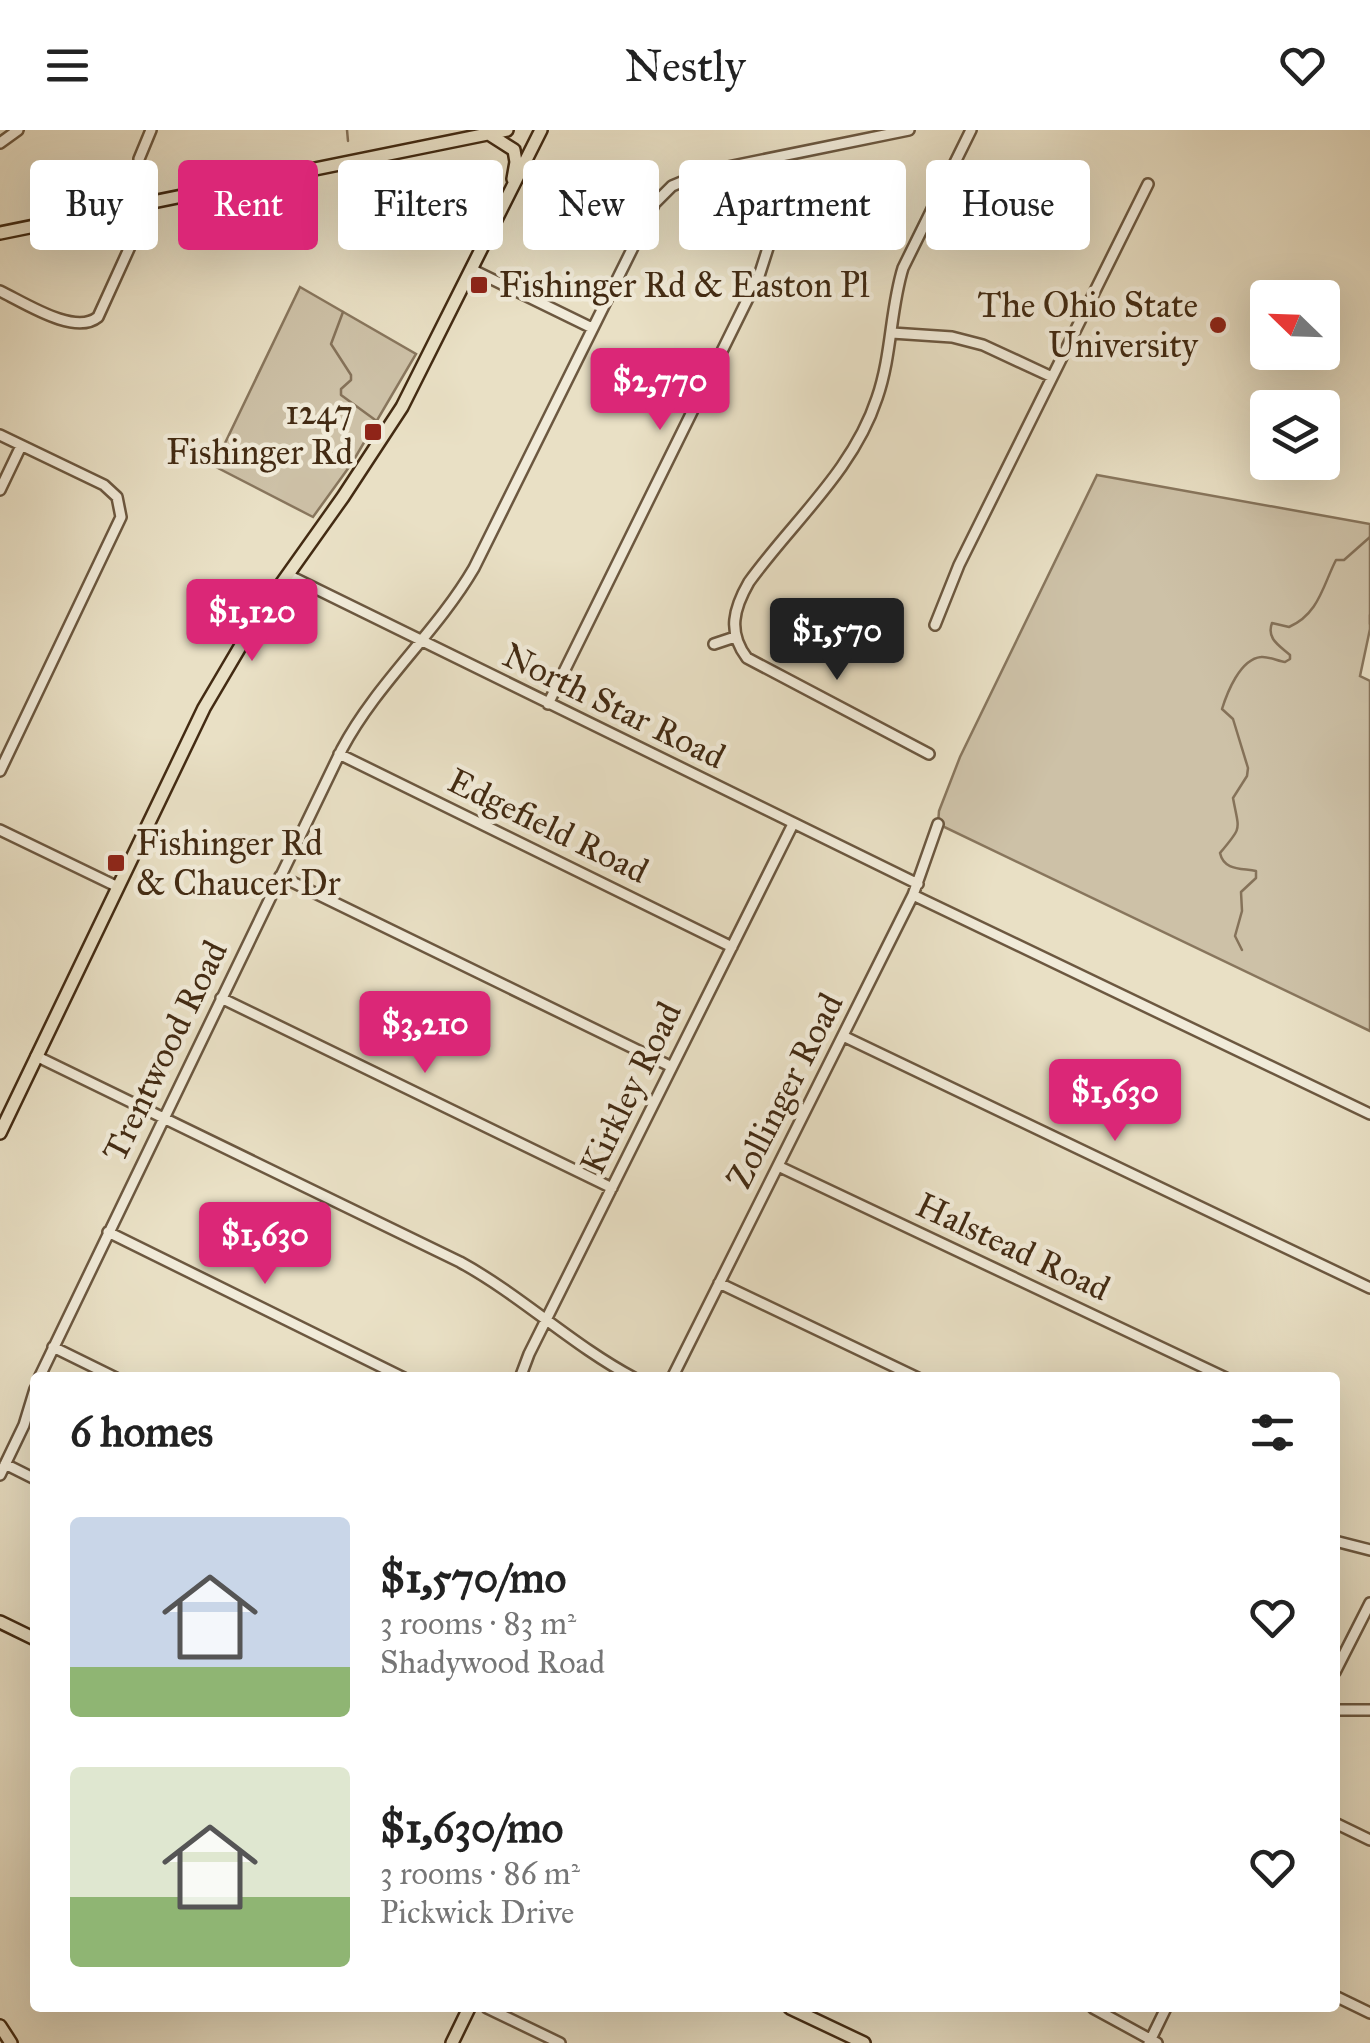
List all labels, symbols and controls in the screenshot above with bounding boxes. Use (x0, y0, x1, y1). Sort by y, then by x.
icon: menu (40, 38, 95, 93)
text: Nestly (624, 38, 746, 93)
icon: heart (1275, 38, 1330, 93)
chip: Buy (30, 160, 158, 250)
chip: Rent (178, 160, 318, 250)
chip: Filters (338, 160, 503, 250)
chip: New (523, 160, 659, 250)
chip: Apartment (679, 160, 906, 250)
chip: House (926, 160, 1090, 250)
place label: Fishinger Rd & Easton Pl (499, 264, 870, 307)
marker: Fishinger Rd & Easton Pl (468, 274, 490, 296)
north arrow (1250, 280, 1340, 370)
map controls (1250, 280, 1340, 480)
place label: The Ohio State University (977, 284, 1199, 367)
marker: The Ohio State University (1207, 314, 1229, 336)
pin: $2,770 (579, 348, 741, 433)
text: $2,770 (613, 361, 707, 400)
button: layers (1250, 390, 1340, 480)
place label: 1247 Fishinger Rd (166, 391, 353, 474)
marker: 1247 Fishinger Rd (362, 421, 384, 443)
pin: $1,120 (171, 579, 333, 664)
text: $1,120 (208, 592, 296, 631)
pin: $1,570 (756, 598, 918, 683)
text: $1,570 (792, 611, 882, 650)
street label: North Star Road (496, 634, 733, 779)
street label: Edgefield Road (441, 759, 656, 893)
place label: Fishinger Rd & Chaucer Dr (136, 822, 342, 905)
marker: Fishinger Rd & Chaucer Dr (105, 852, 127, 874)
street label: Trentwood Road (93, 933, 237, 1168)
street label: Zollinger Road (717, 986, 853, 1196)
pin: $3,210 (344, 991, 506, 1076)
street label: Kirkley Road (571, 995, 691, 1181)
text: $3,210 (381, 1004, 469, 1043)
pin: $1,630 (1034, 1059, 1196, 1144)
text: $1,630 (1071, 1072, 1159, 1111)
street label: Halstead Road (909, 1183, 1117, 1311)
pin: $1,630 (184, 1202, 346, 1287)
text: $1,630 (221, 1215, 309, 1254)
icon: filters (1245, 1405, 1300, 1460)
text: 6 homes (70, 1406, 213, 1458)
text: $1,570/mo (380, 1552, 566, 1604)
icon: home (150, 1557, 270, 1677)
icon: heart (1245, 1590, 1300, 1645)
text: 3 rooms · 83 m² (380, 1604, 576, 1643)
text: Shadywood Road (380, 1643, 605, 1682)
text: $1,630/mo (380, 1802, 563, 1854)
icon: home (150, 1807, 270, 1927)
icon: heart (1245, 1840, 1300, 1895)
text: 3 rooms · 86 m² (380, 1854, 580, 1893)
text: Pickwick Drive (380, 1893, 574, 1932)

